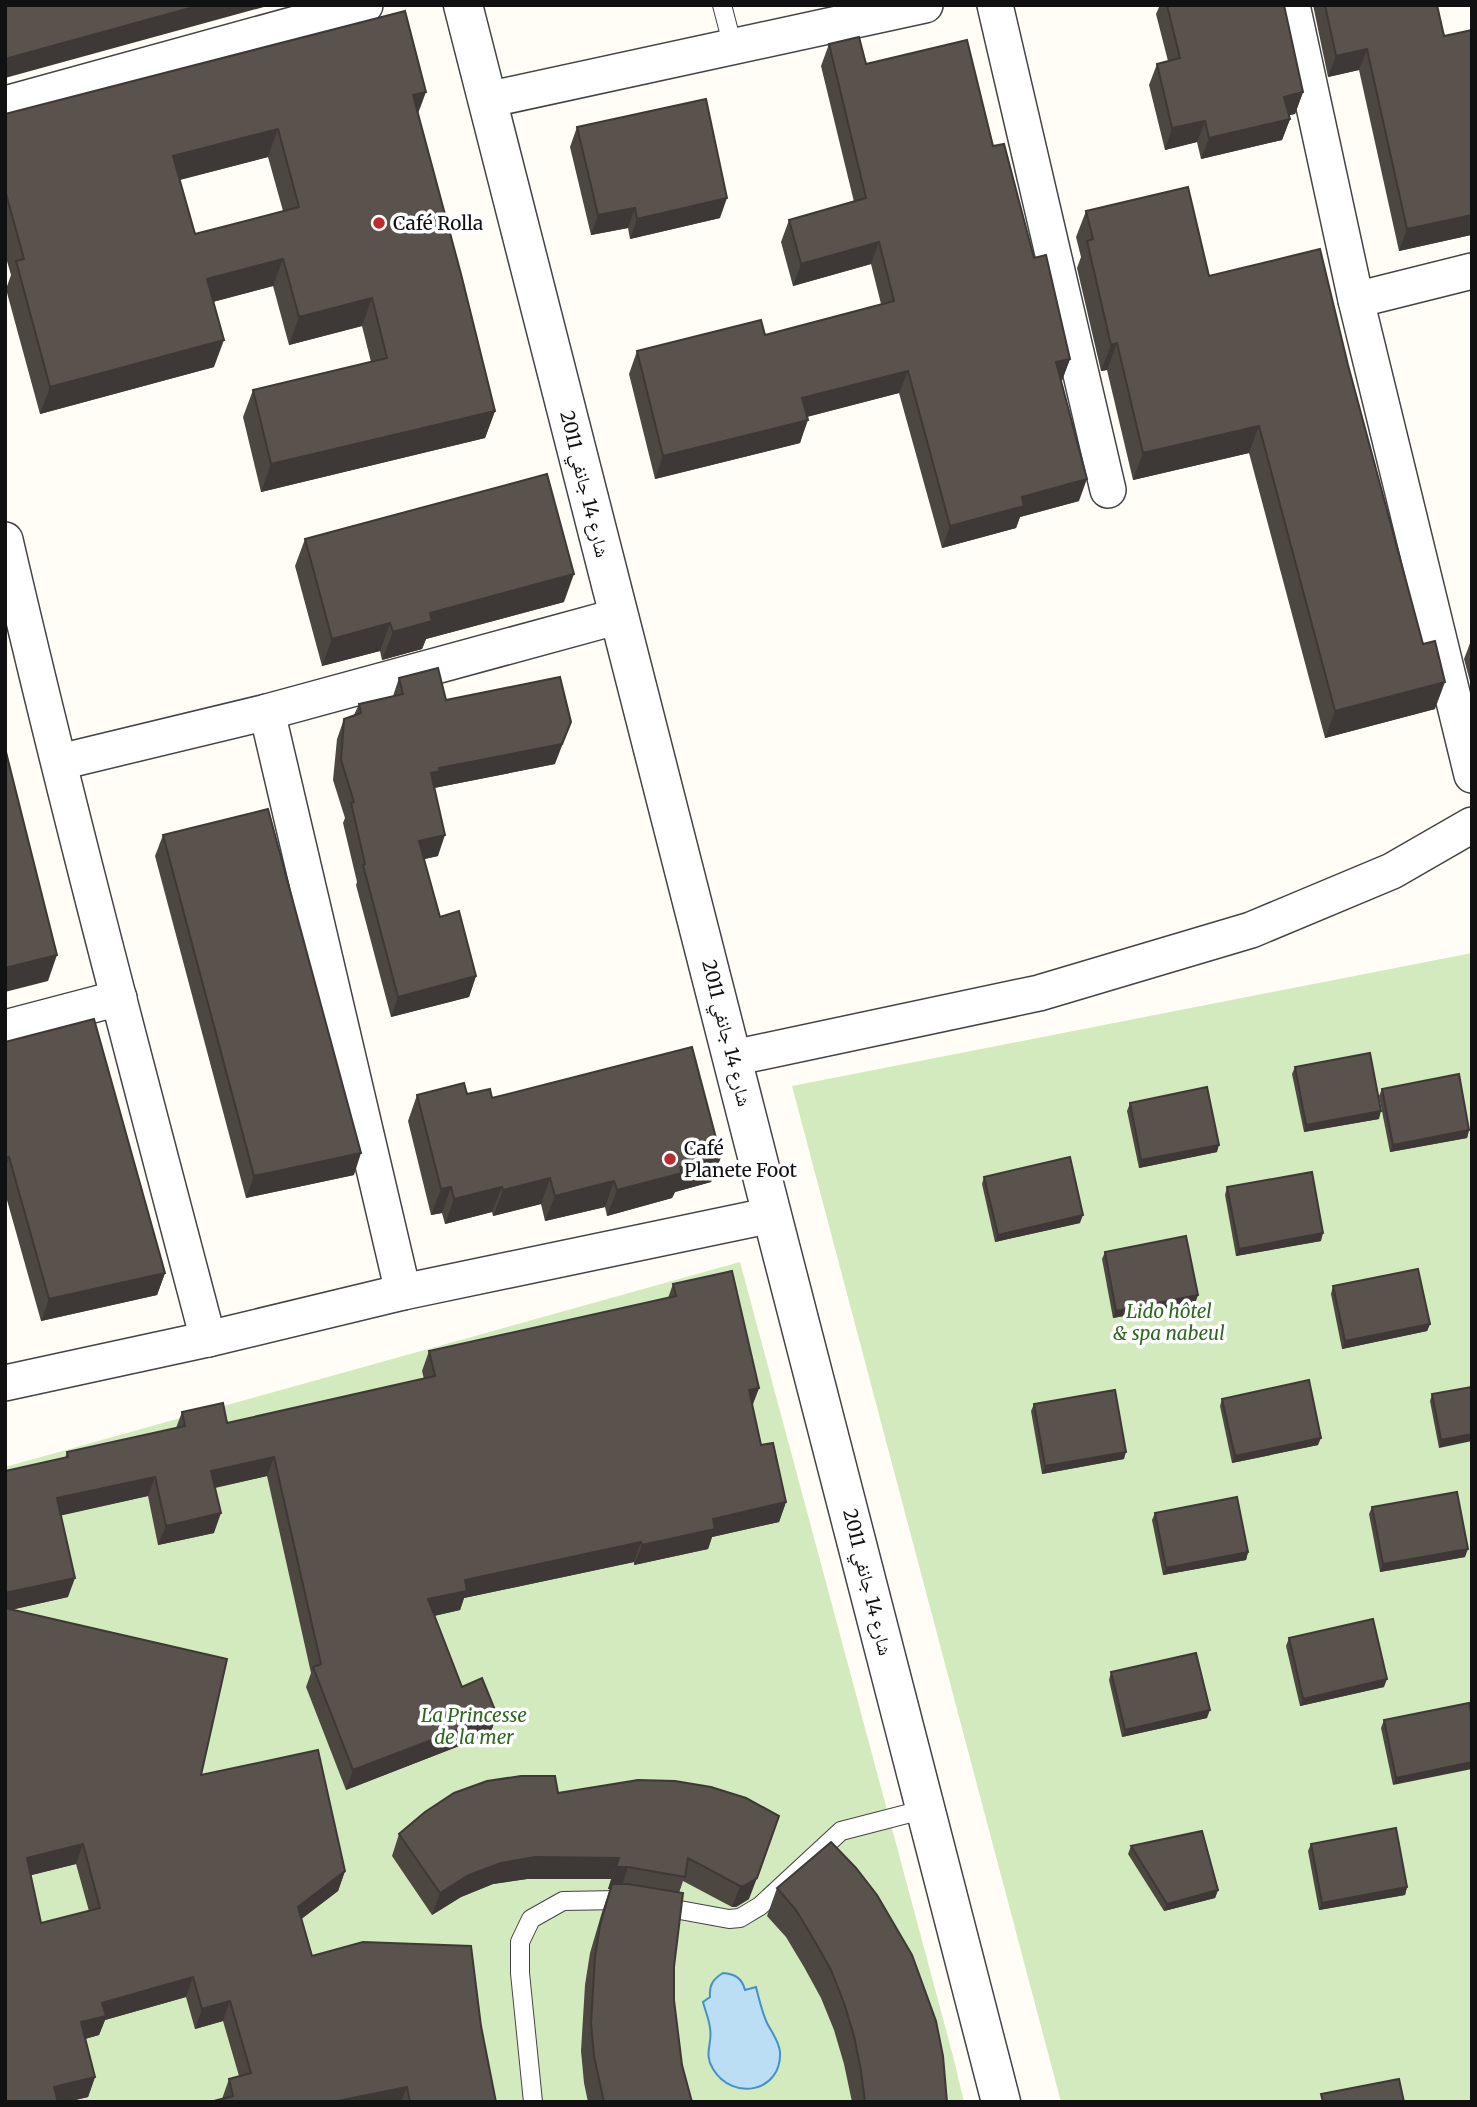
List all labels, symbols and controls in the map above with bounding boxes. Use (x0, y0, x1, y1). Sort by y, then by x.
place label: Café Rolla (393, 211, 483, 235)
marker: Café Rolla (371, 215, 387, 231)
street label: شارع 14 جانفي 2011 (551, 408, 615, 561)
street label: شارع 14 جانفي 2011 (693, 957, 757, 1110)
place label: Café Planete Foot (684, 1136, 798, 1182)
marker: Café Planete Foot (662, 1151, 678, 1167)
park label: Lido hôtel & spa nabeul (1113, 1299, 1225, 1345)
street label: شارع 14 جانفي 2011 (834, 1506, 898, 1659)
park label: La Princesse de la mer (421, 1703, 527, 1749)

